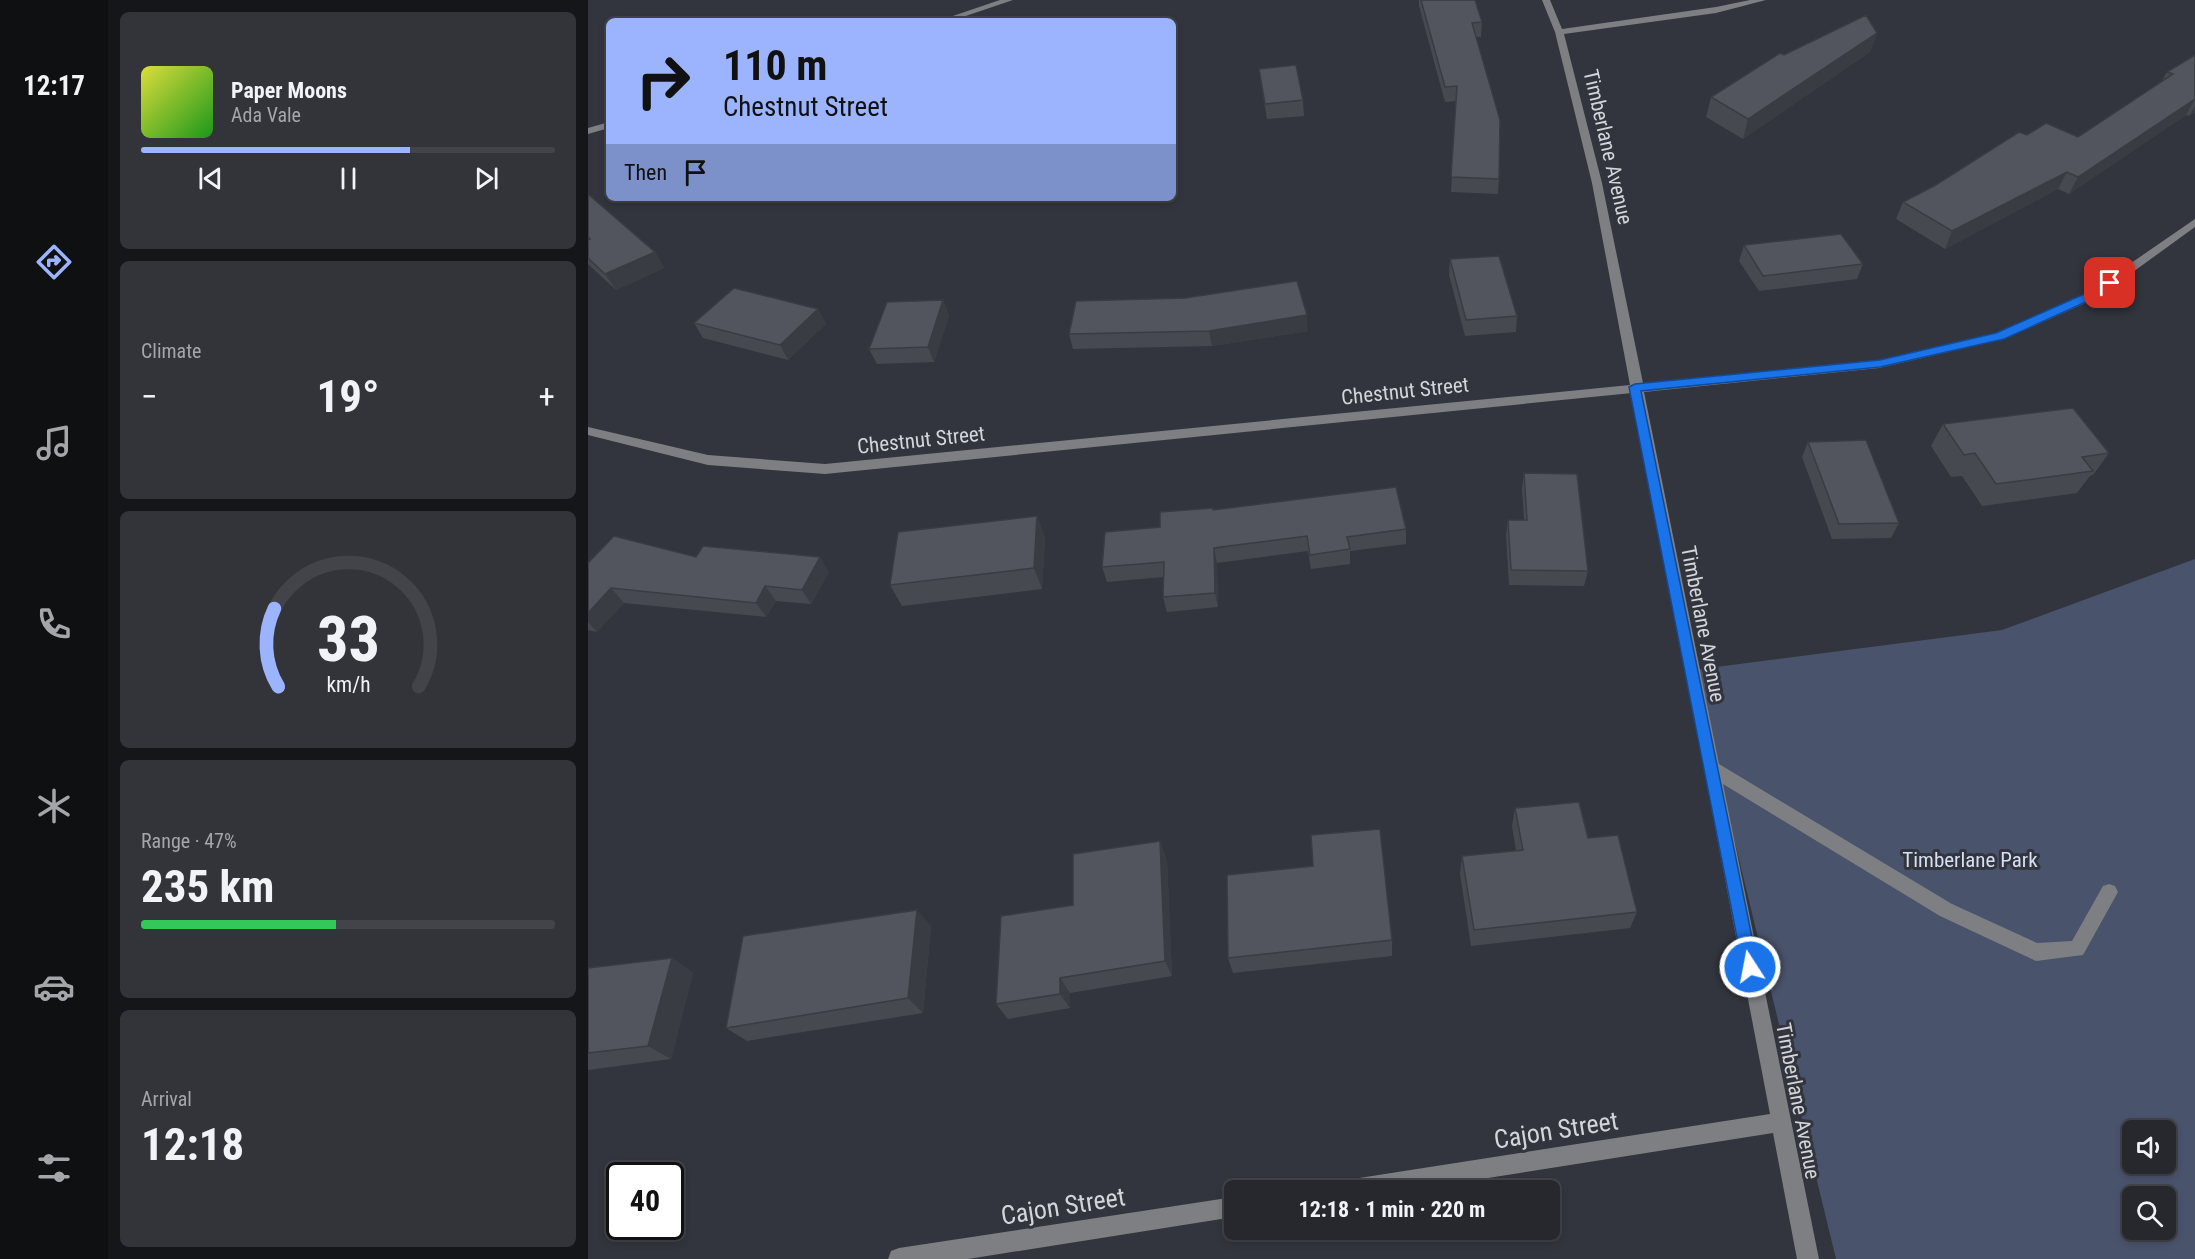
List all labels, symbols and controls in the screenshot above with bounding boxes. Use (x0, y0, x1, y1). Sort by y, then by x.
text: 110 m (723, 41, 828, 90)
icon: right (624, 42, 702, 120)
street label: Timberlane Avenue (1578, 67, 1638, 227)
text: 12:17 (23, 70, 85, 102)
text: Paper Moons (231, 78, 347, 103)
text: Chestnut Street (723, 91, 888, 123)
text: Ada Vale (231, 103, 301, 127)
icon: arrive (679, 156, 712, 189)
text: Then (624, 160, 667, 185)
icon: previous (194, 162, 227, 195)
icon: pause (332, 162, 365, 195)
icon: next (470, 162, 503, 195)
icon: directions (33, 241, 75, 283)
pin (2084, 257, 2135, 308)
icon: arrive (2093, 266, 2126, 299)
text: Climate (141, 339, 201, 363)
text: 19° (317, 370, 380, 423)
street label: Chestnut Street (1340, 372, 1470, 410)
text: − (141, 377, 158, 416)
text: + (539, 377, 555, 416)
street label: Chestnut Street (856, 421, 986, 459)
icon: music (33, 422, 75, 464)
street label: Timberlane Avenue (1676, 544, 1730, 704)
icon: phone (33, 603, 75, 645)
text: 33 (316, 603, 380, 676)
text: km/h (326, 672, 370, 697)
icon: climate (33, 785, 75, 827)
text: Range · 47% (141, 829, 237, 853)
park label: Timberlane Park (1902, 848, 2038, 872)
text: 235 km (141, 860, 274, 913)
position arrow (1718, 935, 1782, 999)
icon: car (33, 966, 75, 1008)
street label: Timberlane Avenue (1771, 1021, 1825, 1181)
text: Arrival (141, 1087, 192, 1111)
street label: Cajon Street (1492, 1105, 1620, 1155)
text: 12:18 (141, 1118, 244, 1171)
map controls (2122, 1120, 2176, 1240)
button: sound (2122, 1120, 2176, 1174)
icon: filters (33, 1147, 75, 1189)
speed limit sign: 40 (606, 1162, 684, 1240)
street label: Cajon Street (999, 1181, 1127, 1231)
button: search (2122, 1186, 2176, 1240)
text: 12:18 · 1 min · 220 m (1299, 1197, 1485, 1222)

